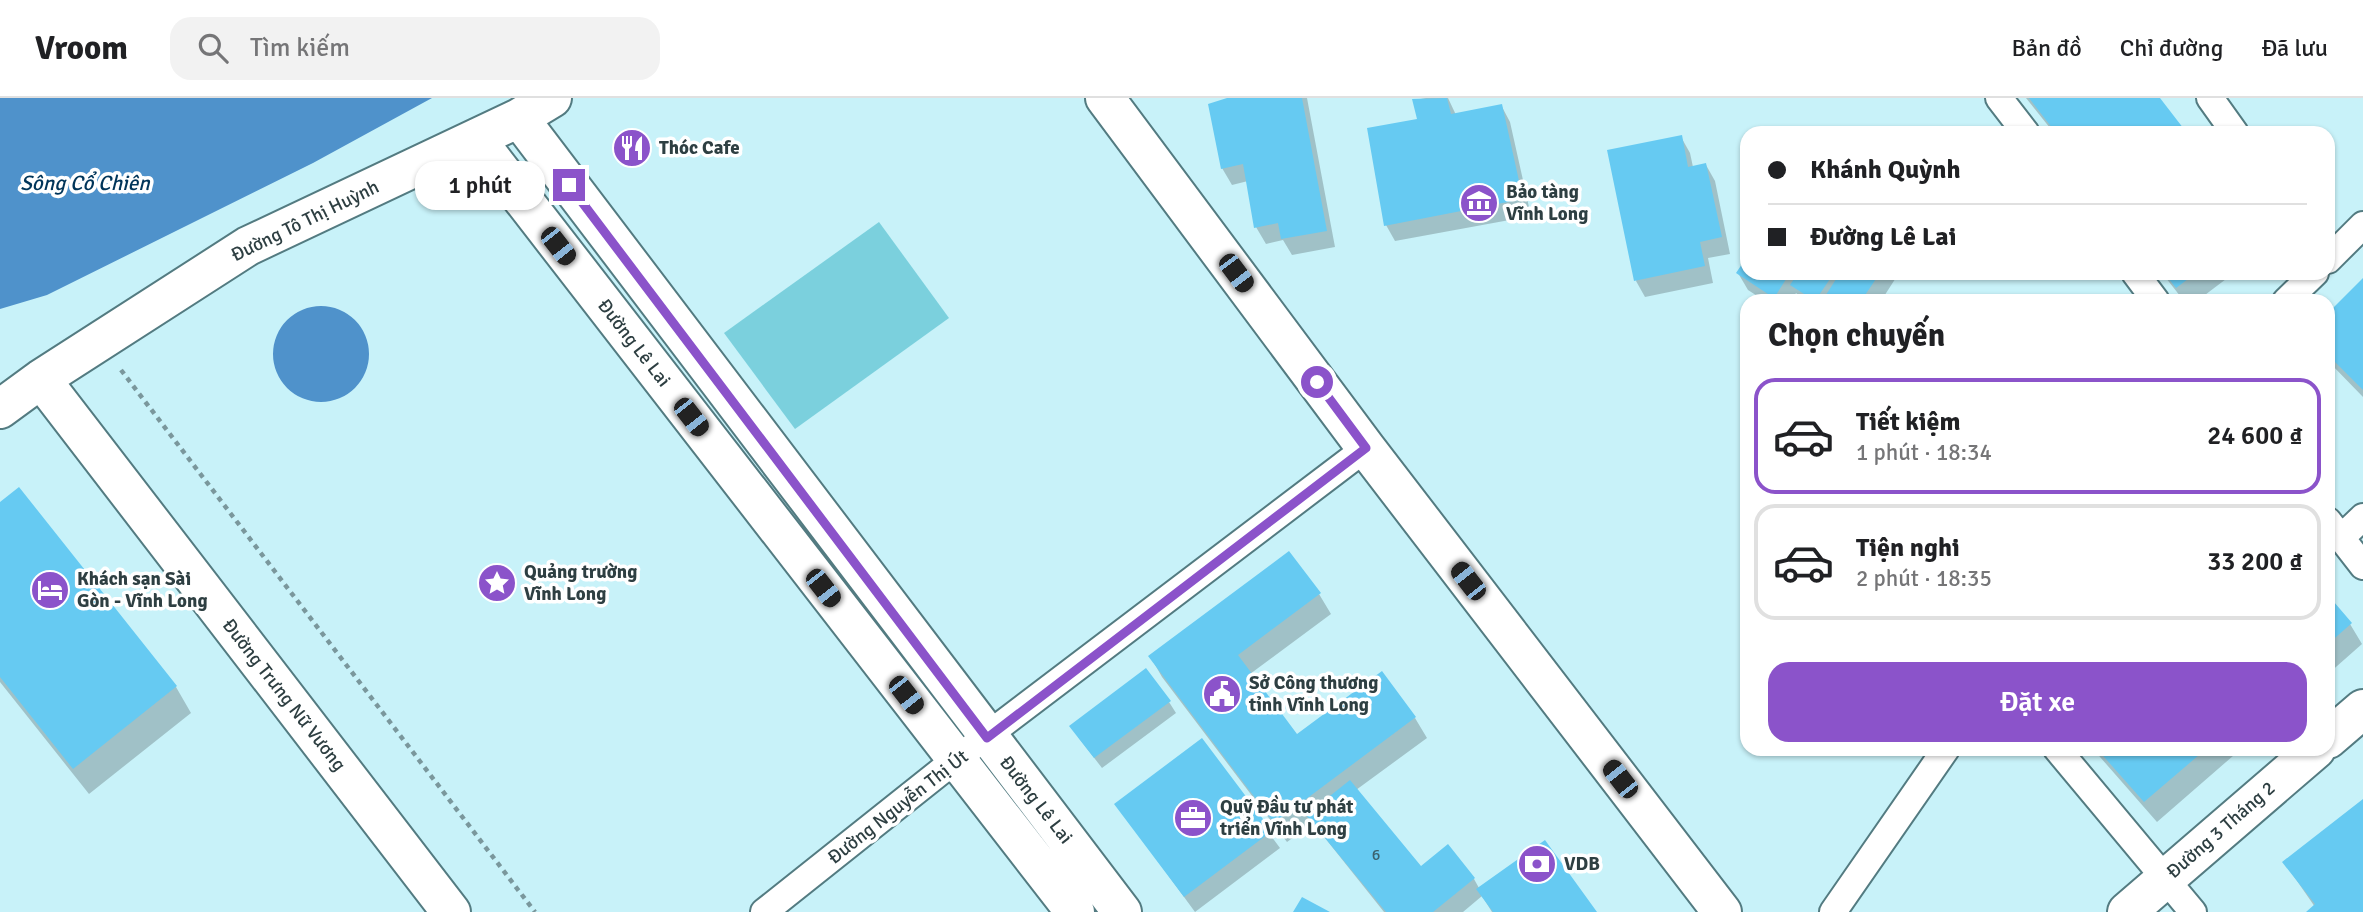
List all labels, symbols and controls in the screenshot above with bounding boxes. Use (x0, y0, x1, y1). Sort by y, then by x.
search box (170, 17, 660, 80)
text: Vroom (35, 28, 128, 69)
icon: search (194, 29, 232, 67)
text: Tìm kiếm (250, 32, 350, 64)
text: Bản đồ (2011, 33, 2082, 63)
text: Chỉ đường (2120, 33, 2223, 63)
text: Đã lưu (2261, 33, 2328, 63)
restaurant icon: Thóc Cafe (611, 127, 653, 169)
place label: Thóc Cafe (659, 136, 740, 160)
text: Khánh Quỳnh (1810, 154, 1961, 186)
callout: 1 phút (415, 160, 544, 210)
route end (553, 169, 585, 201)
water label: Sông Cổ Chiên (20, 170, 150, 196)
text: 1 phút (448, 171, 512, 200)
street label: Đường Tô Thị Huỳnh (227, 175, 383, 267)
place label: Bảo tàng Vĩnh Long (1506, 180, 1588, 226)
museum icon: Bảo tàng Vĩnh Long (1458, 182, 1500, 224)
text: Đường Lê Lai (1810, 221, 1956, 253)
car (537, 223, 580, 269)
car (1215, 250, 1258, 296)
street label: Đường Lê Lai (592, 294, 676, 392)
text: Chọn chuyến (1768, 316, 1945, 355)
route start (1301, 366, 1333, 398)
car (670, 394, 713, 440)
icon: car (1772, 405, 1835, 468)
text: Tiết kiệm (1856, 406, 1961, 438)
text: 24 600 ₫ (2207, 420, 2303, 452)
text: 1 phút · 18:34 (1856, 438, 1992, 467)
icon: car (1772, 531, 1835, 594)
text: Tiện nghi (1856, 532, 1960, 564)
text: 33 200 ₫ (2207, 546, 2303, 578)
car (1447, 558, 1490, 604)
place label: Quảng trường Vĩnh Long (524, 560, 637, 606)
place icon: Quảng trường Vĩnh Long (476, 562, 518, 604)
text: 2 phút · 18:35 (1856, 564, 1992, 593)
car (802, 565, 845, 611)
place label: Khách sạn Sài Gòn - Vĩnh Long (77, 567, 208, 613)
hotel icon: Khách sạn Sài Gòn - Vĩnh Long (29, 569, 71, 611)
street label: Đường Trưng Nữ Vương (217, 614, 351, 776)
button: Đặt xe (1768, 662, 2307, 742)
place label: Sở Công thương tỉnh Vĩnh Long (1248, 671, 1378, 717)
car (885, 672, 928, 718)
public building icon: Sở Công thương tỉnh Vĩnh Long (1201, 673, 1243, 715)
street label: Đường Nguyễn Thị Út (823, 744, 973, 869)
street label: Đường Lê Lai (994, 751, 1078, 849)
car (1599, 756, 1642, 802)
street label: Đường 3 Tháng 2 (2162, 776, 2280, 884)
place label: Quỹ Đầu tư phát triển Vĩnh Long (1219, 794, 1353, 841)
office icon: Quỹ Đầu tư phát triển Vĩnh Long (1172, 797, 1214, 839)
bank icon: VDB (1516, 843, 1558, 885)
house number: 6 (1372, 845, 1380, 865)
place label: VDB (1564, 852, 1600, 876)

